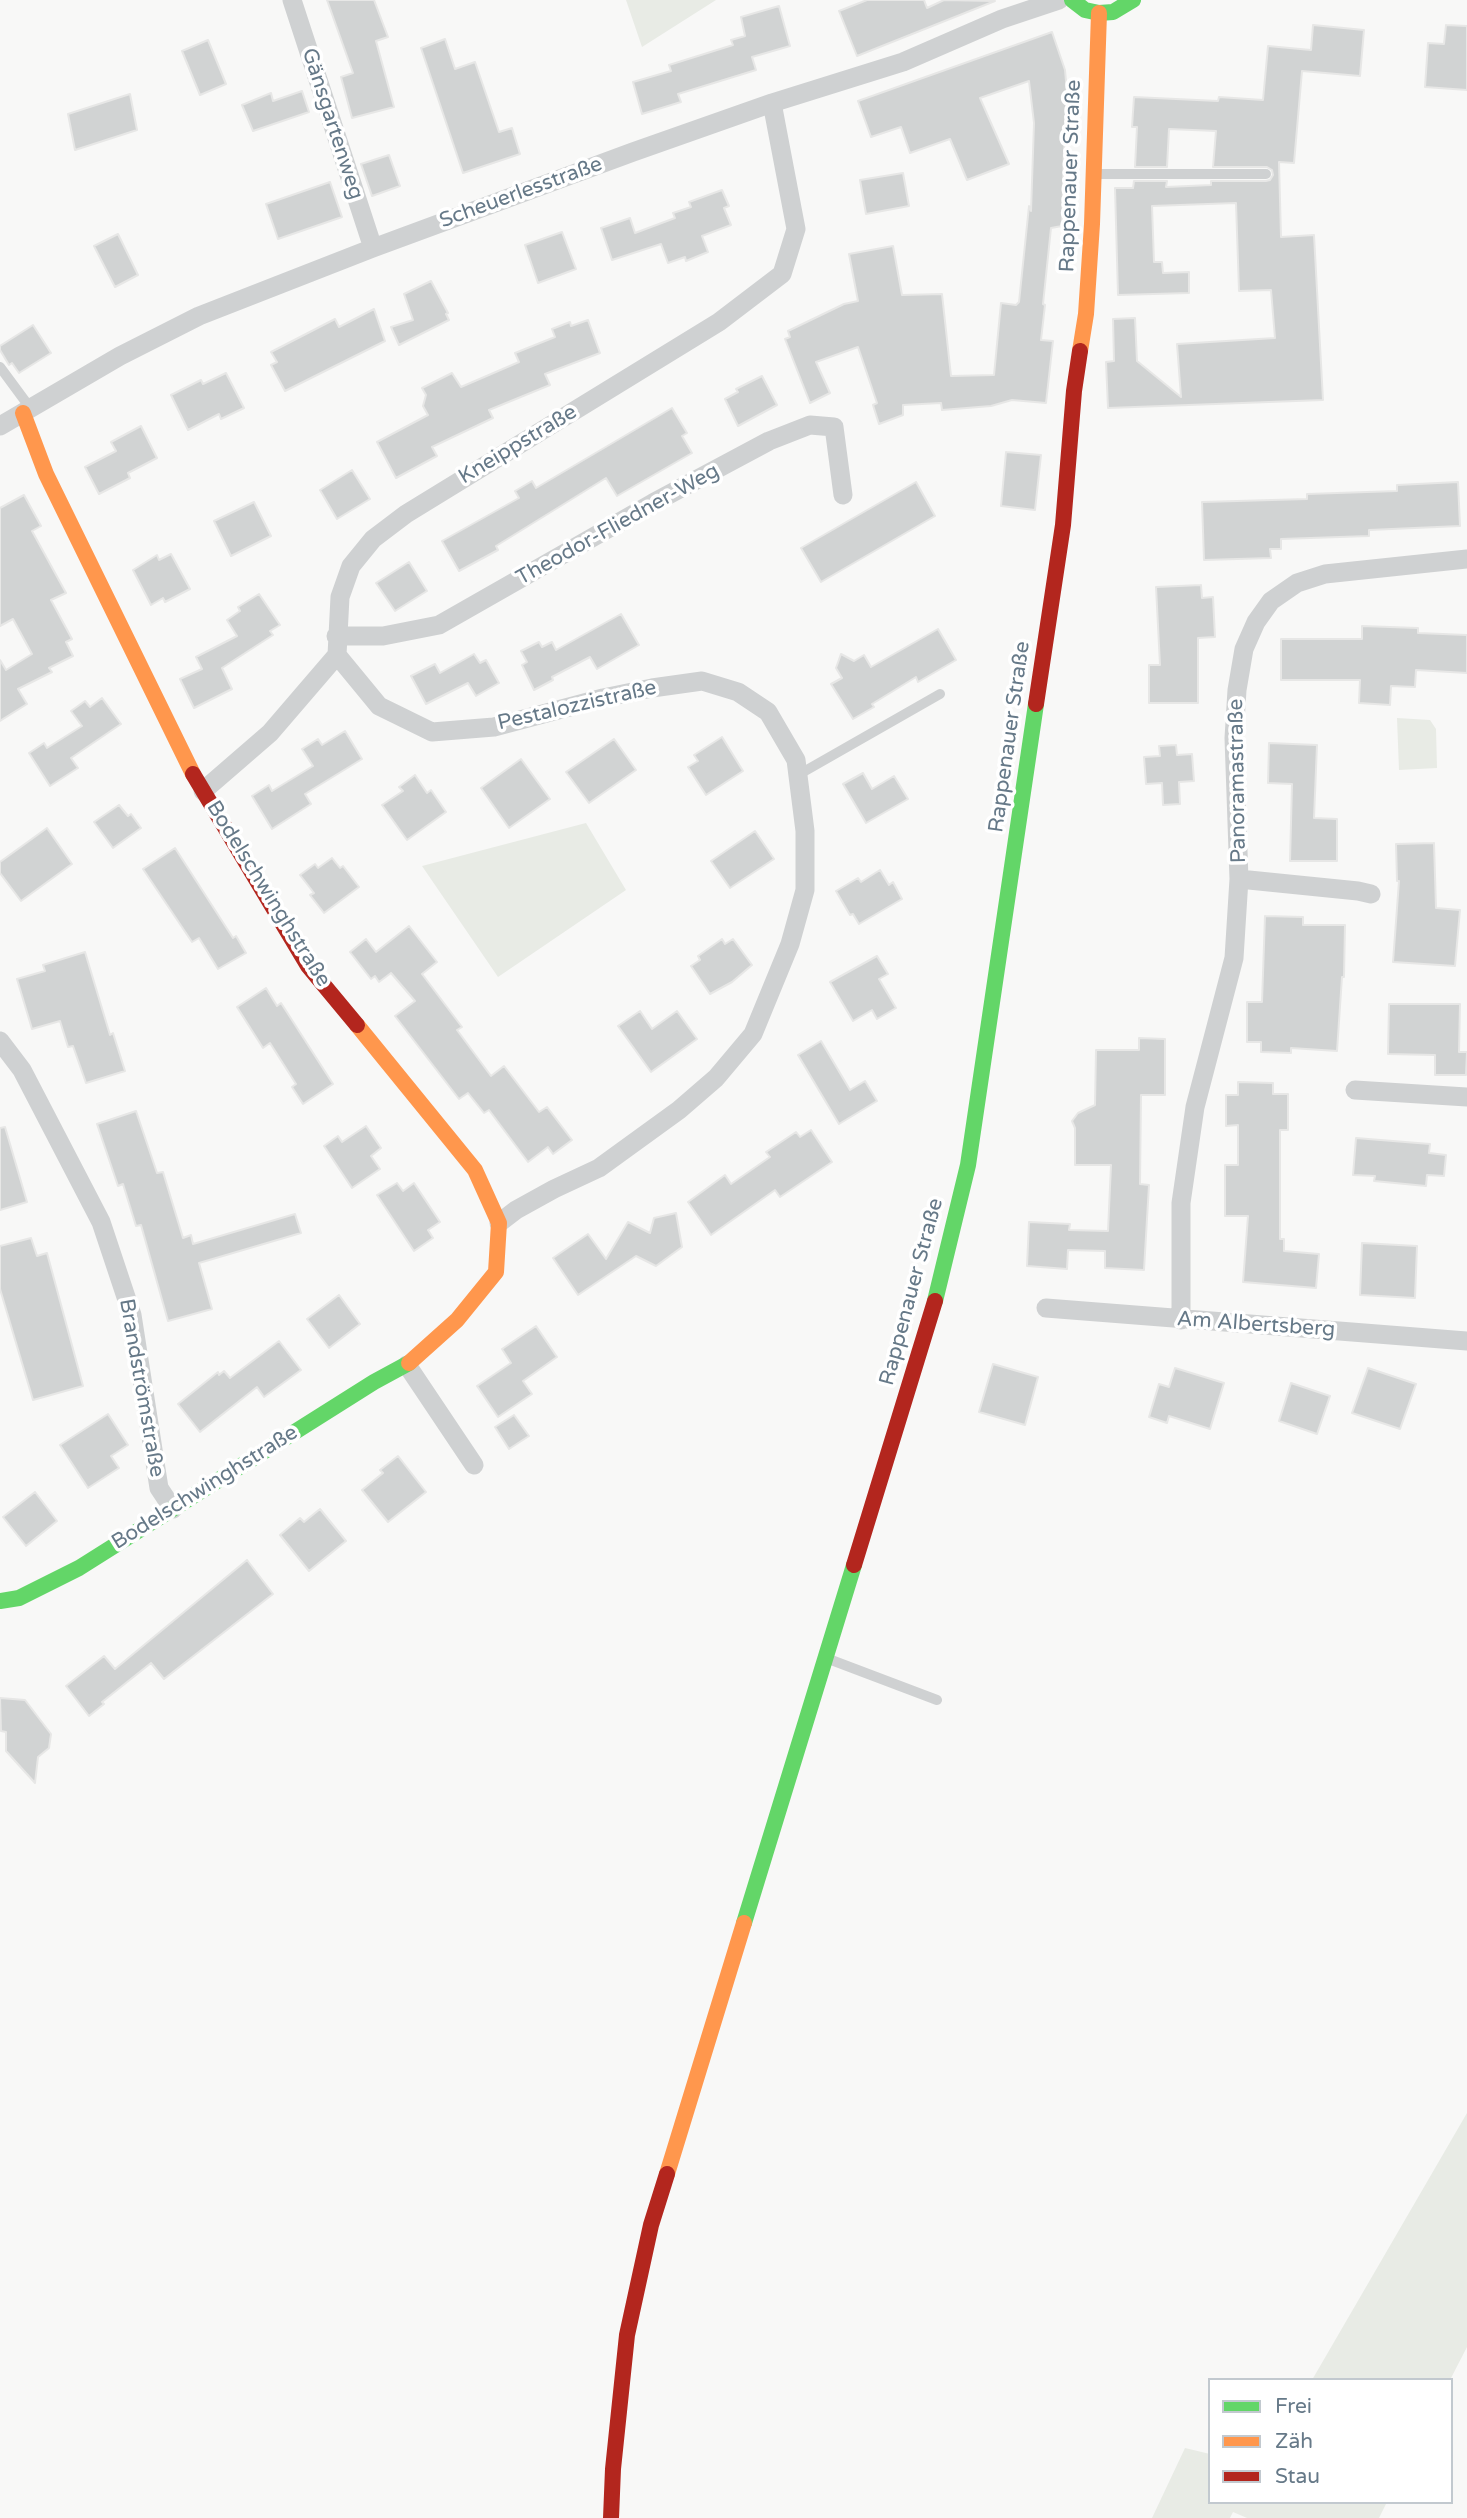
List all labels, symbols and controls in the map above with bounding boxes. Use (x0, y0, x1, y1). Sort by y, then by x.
street label: Gänsgartenweg (296, 45, 368, 203)
street label: Rappenauer Straße (1055, 79, 1087, 273)
street label: Scheuerlesstraße (436, 152, 606, 234)
street label: Kneippstraße (455, 400, 581, 490)
street label: Theodor-Fliedner-Weg (512, 459, 724, 591)
street label: Rappenauer Straße (984, 640, 1036, 834)
street label: Pestalozzistraße (495, 675, 659, 737)
street label: Panoramastraße (1224, 699, 1252, 863)
street label: Bodelschwinghstraße (200, 796, 336, 992)
street label: Rappenauer Straße (875, 1196, 949, 1388)
street label: Brandströmstraße (113, 1297, 169, 1479)
street label: Am Albertsberg (1176, 1307, 1336, 1343)
street label: Bodelschwinghstraße (107, 1420, 303, 1556)
legend (1208, 2378, 1453, 2504)
text: Frei (1275, 2394, 1312, 2419)
text: Zäh (1275, 2429, 1313, 2454)
text: Stau (1275, 2464, 1320, 2489)

